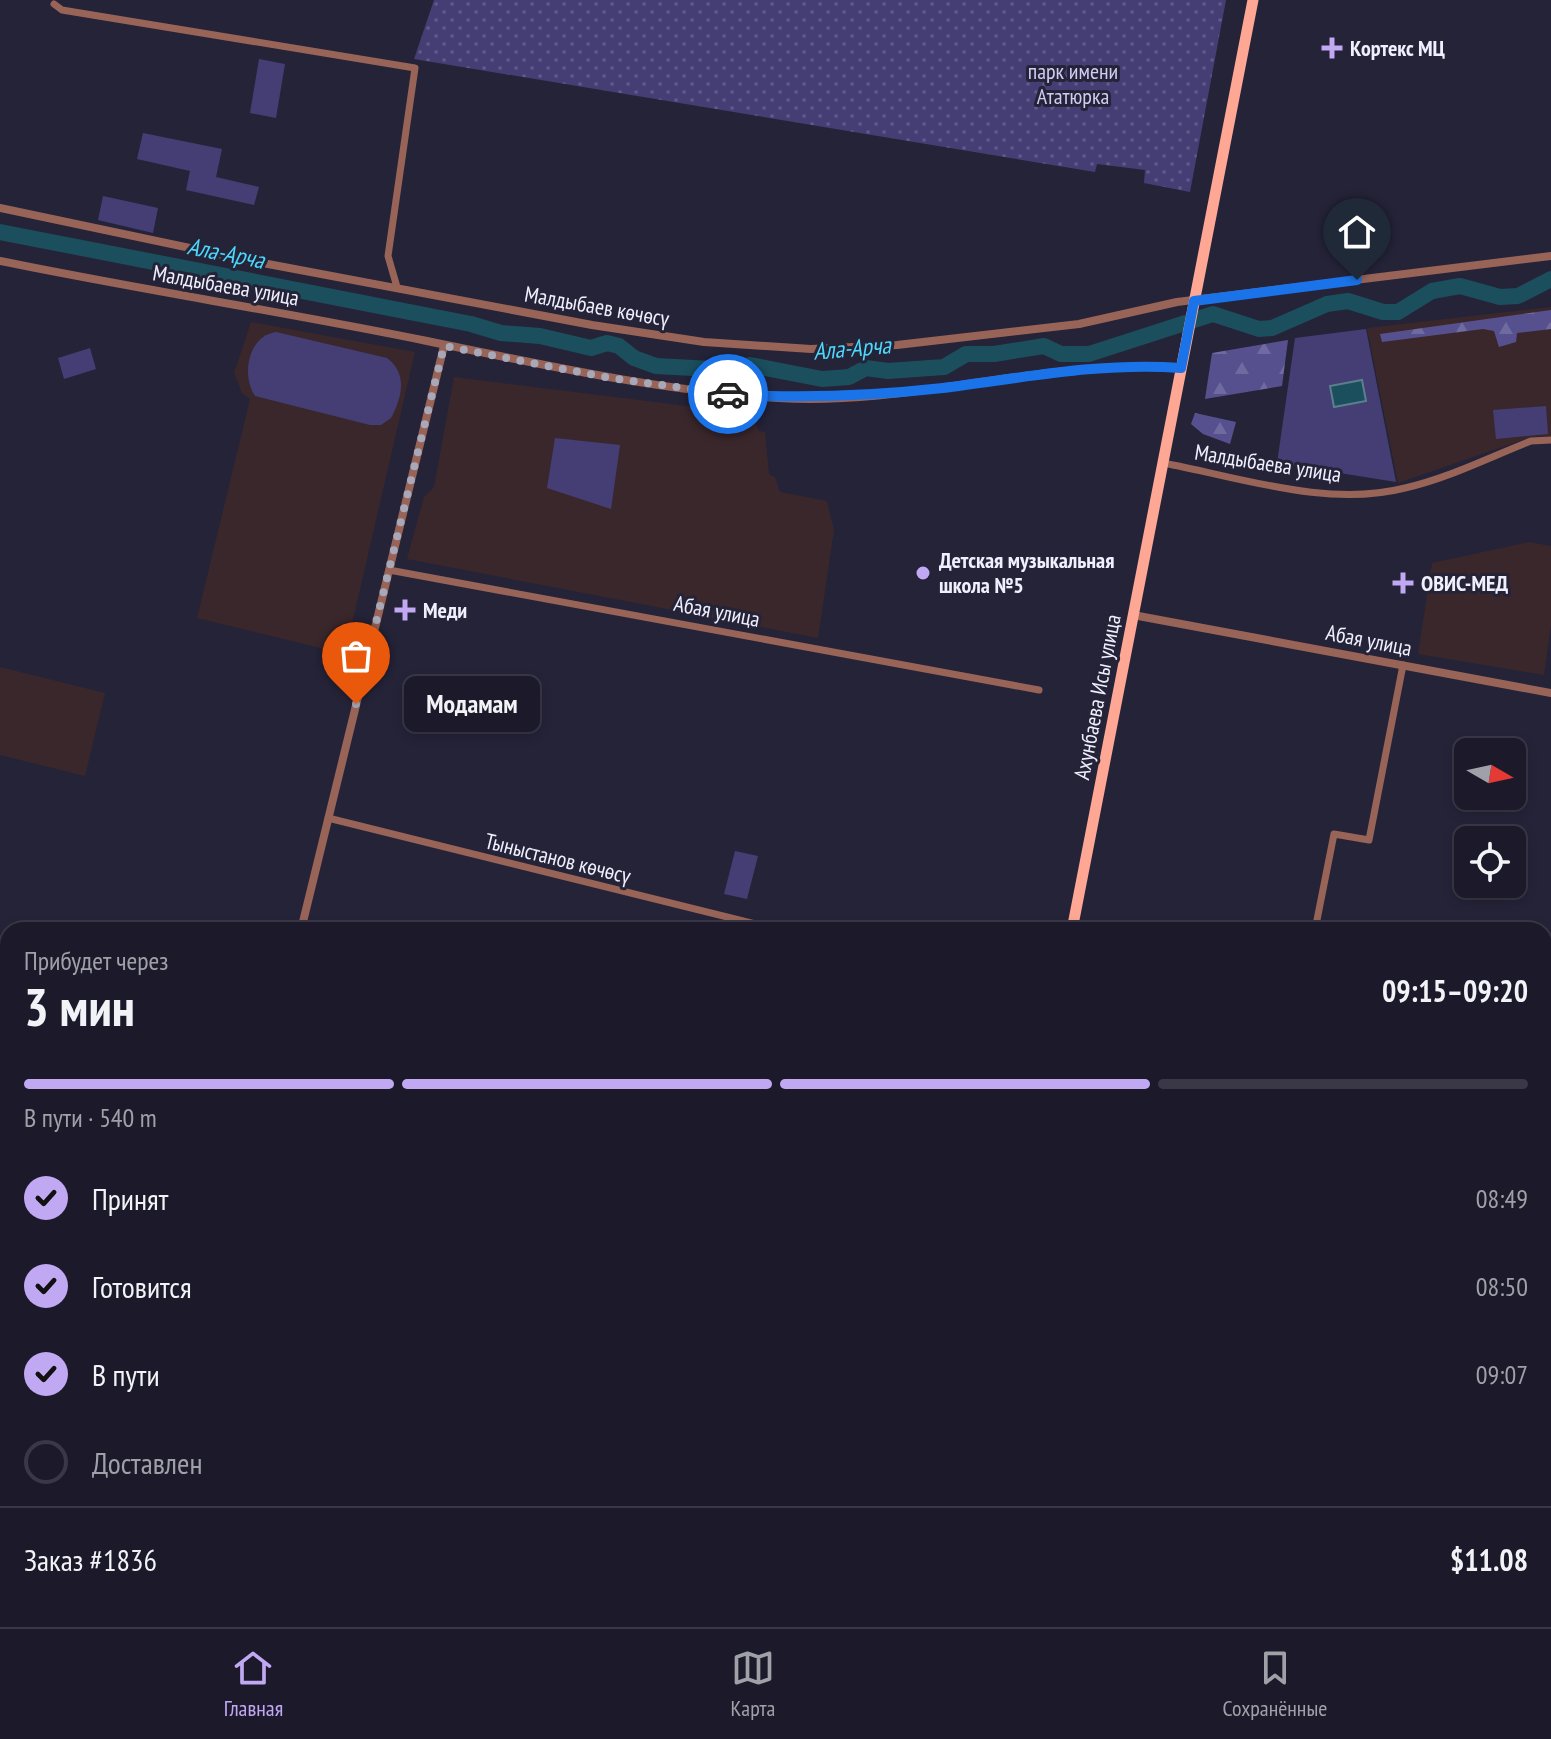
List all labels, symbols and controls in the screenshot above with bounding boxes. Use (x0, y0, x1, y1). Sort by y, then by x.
place label: Кортекс МЦ (1350, 34, 1446, 62)
marker: Кортекс МЦ (1321, 37, 1343, 59)
park label: парк имени Ататюрка (1028, 57, 1118, 110)
pin (1323, 198, 1391, 280)
icon: home (1335, 210, 1379, 254)
water label: Ала-Арча (185, 230, 268, 276)
street label: Малдыбаева улица (151, 258, 301, 312)
street label: Малдыбаев көчөсү (522, 279, 672, 333)
water label: Ала-Арча (812, 329, 893, 367)
courier (688, 354, 768, 434)
icon: car (706, 372, 750, 416)
street label: Малдыбаева улица (1193, 438, 1343, 488)
place label: Детская музыкальная школа №5 (939, 546, 1114, 599)
marker: Детская музыкальная школа №5 (914, 564, 932, 582)
place label: ОВИС-МЕД (1421, 569, 1508, 597)
marker: ОВИС-МЕД (1392, 572, 1414, 594)
street label: Абая улица (672, 589, 762, 633)
place label: Меди (423, 596, 467, 624)
marker: Меди (394, 599, 416, 621)
street label: Ахунбаева Исы улица (1067, 612, 1127, 782)
street label: Абая улица (1324, 618, 1414, 662)
pin (322, 622, 390, 704)
icon: bag (334, 634, 378, 678)
callout: Модамам (404, 676, 540, 732)
text: Модамам (426, 687, 518, 720)
north arrow (1454, 738, 1526, 810)
map controls (1454, 738, 1526, 898)
street label: Тыныстанов көчөсү (482, 826, 634, 890)
button: locate (1454, 826, 1526, 898)
text: Прибудет через (24, 944, 168, 977)
text: 09:15–09:20 (1382, 971, 1528, 1010)
text: 3 мин (24, 973, 135, 1040)
text: В пути · 540 m (24, 1101, 157, 1134)
icon: check (24, 1176, 68, 1220)
text: Принят (92, 1179, 168, 1218)
text: 08:49 (1476, 1182, 1528, 1215)
icon: check (24, 1264, 68, 1308)
text: Готовится (92, 1267, 192, 1306)
text: 08:50 (1476, 1270, 1528, 1303)
icon: check (24, 1352, 68, 1396)
text: В пути (92, 1355, 160, 1394)
text: 09:07 (1476, 1358, 1528, 1391)
text: Доставлен (92, 1443, 202, 1482)
text: Заказ #1836 (24, 1540, 157, 1579)
text: $11.08 (1450, 1540, 1528, 1579)
tab: Главная (224, 1646, 283, 1722)
tab: Карта (730, 1646, 775, 1722)
tab: Сохранённые (1223, 1646, 1327, 1722)

